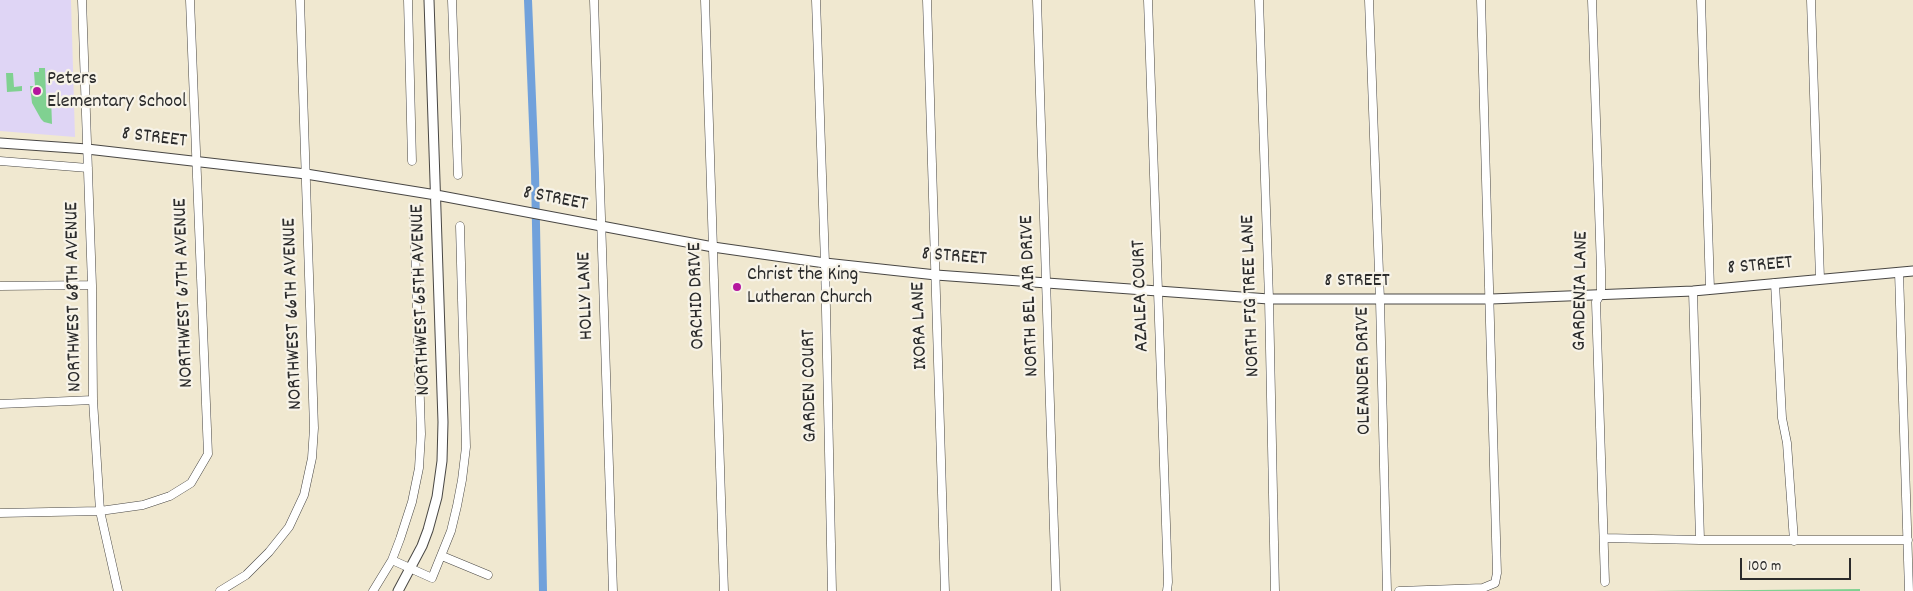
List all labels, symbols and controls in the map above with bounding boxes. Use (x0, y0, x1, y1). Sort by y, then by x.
place label: Peters Elementary School (47, 68, 187, 115)
marker: Peters Elementary School (31, 85, 43, 97)
street label: 8 STREET (120, 123, 188, 155)
street label: 8 STREET (521, 182, 589, 218)
street label: NORTHWEST 67TH AVENUE (170, 198, 200, 388)
street label: NORTHWEST 68TH AVENUE (61, 202, 89, 392)
street label: NORTHWEST 65TH AVENUE (407, 204, 437, 396)
street label: NORTH BEL AIR DRIVE (1016, 215, 1046, 377)
street label: NORTH FIG TREE LANE (1237, 215, 1267, 377)
street label: NORTHWEST 66TH AVENUE (279, 218, 309, 410)
street label: GARDENIA LANE (1569, 231, 1595, 351)
street label: AZALEA COURT (1128, 240, 1156, 352)
street label: ORCHID DRIVE (684, 242, 712, 350)
street label: 8 STREET (920, 243, 988, 273)
street label: HOLLY LANE (573, 252, 601, 340)
street label: 8 STREET (1726, 252, 1794, 282)
place label: Christ the King Lutheran Church (747, 264, 872, 311)
street label: 8 STREET (1324, 270, 1390, 294)
marker: Christ the King Lutheran Church (731, 281, 743, 293)
street label: IXORA LANE (907, 282, 935, 370)
street label: OLEANDER DRIVE (1352, 307, 1378, 435)
street label: GARDEN COURT (798, 329, 824, 443)
scale bar (1743, 548, 1854, 580)
text: 100 m (1748, 556, 1781, 578)

